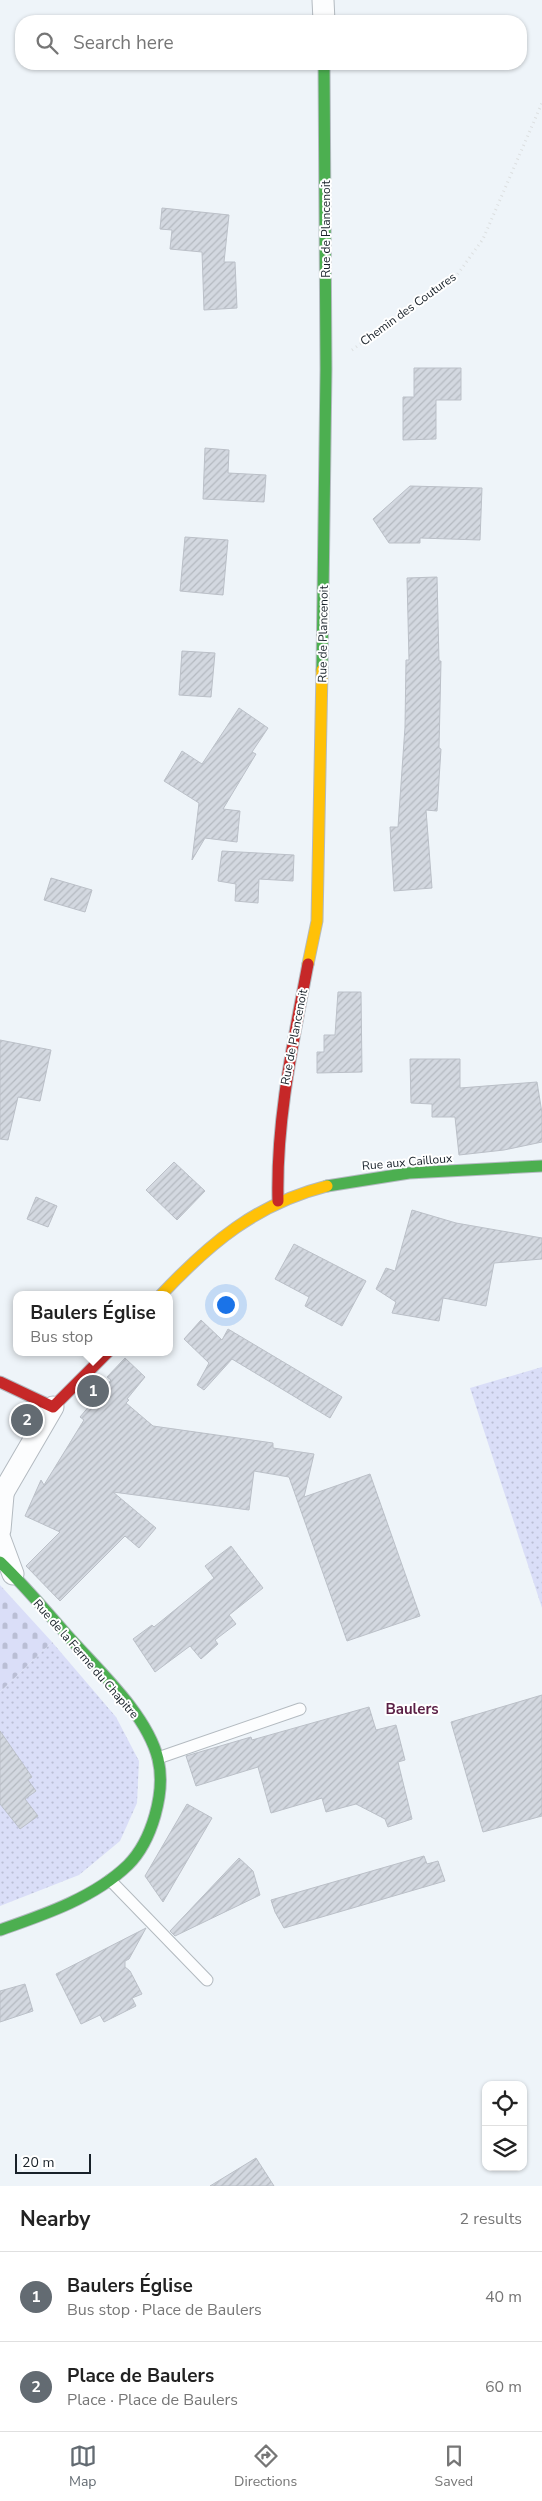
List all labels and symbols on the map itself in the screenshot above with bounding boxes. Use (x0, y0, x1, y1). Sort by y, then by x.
street label: Rue de Plancenoit (318, 180, 334, 278)
street label: Chemin des Coutures (357, 269, 459, 349)
street label: Rue de Plancenoit (314, 584, 332, 683)
street label: Rue de Plancenoit (277, 987, 311, 1086)
street label: Rue aux Cailloux (361, 1150, 453, 1174)
your location (213, 1292, 239, 1318)
pin: 1 (77, 1372, 109, 1410)
pin: 2 (11, 1401, 43, 1439)
street label: Rue de la Ferme du Chapitre (30, 1596, 142, 1722)
district label: Baulers (385, 1699, 439, 1719)
scale bar (15, 2151, 91, 2174)

